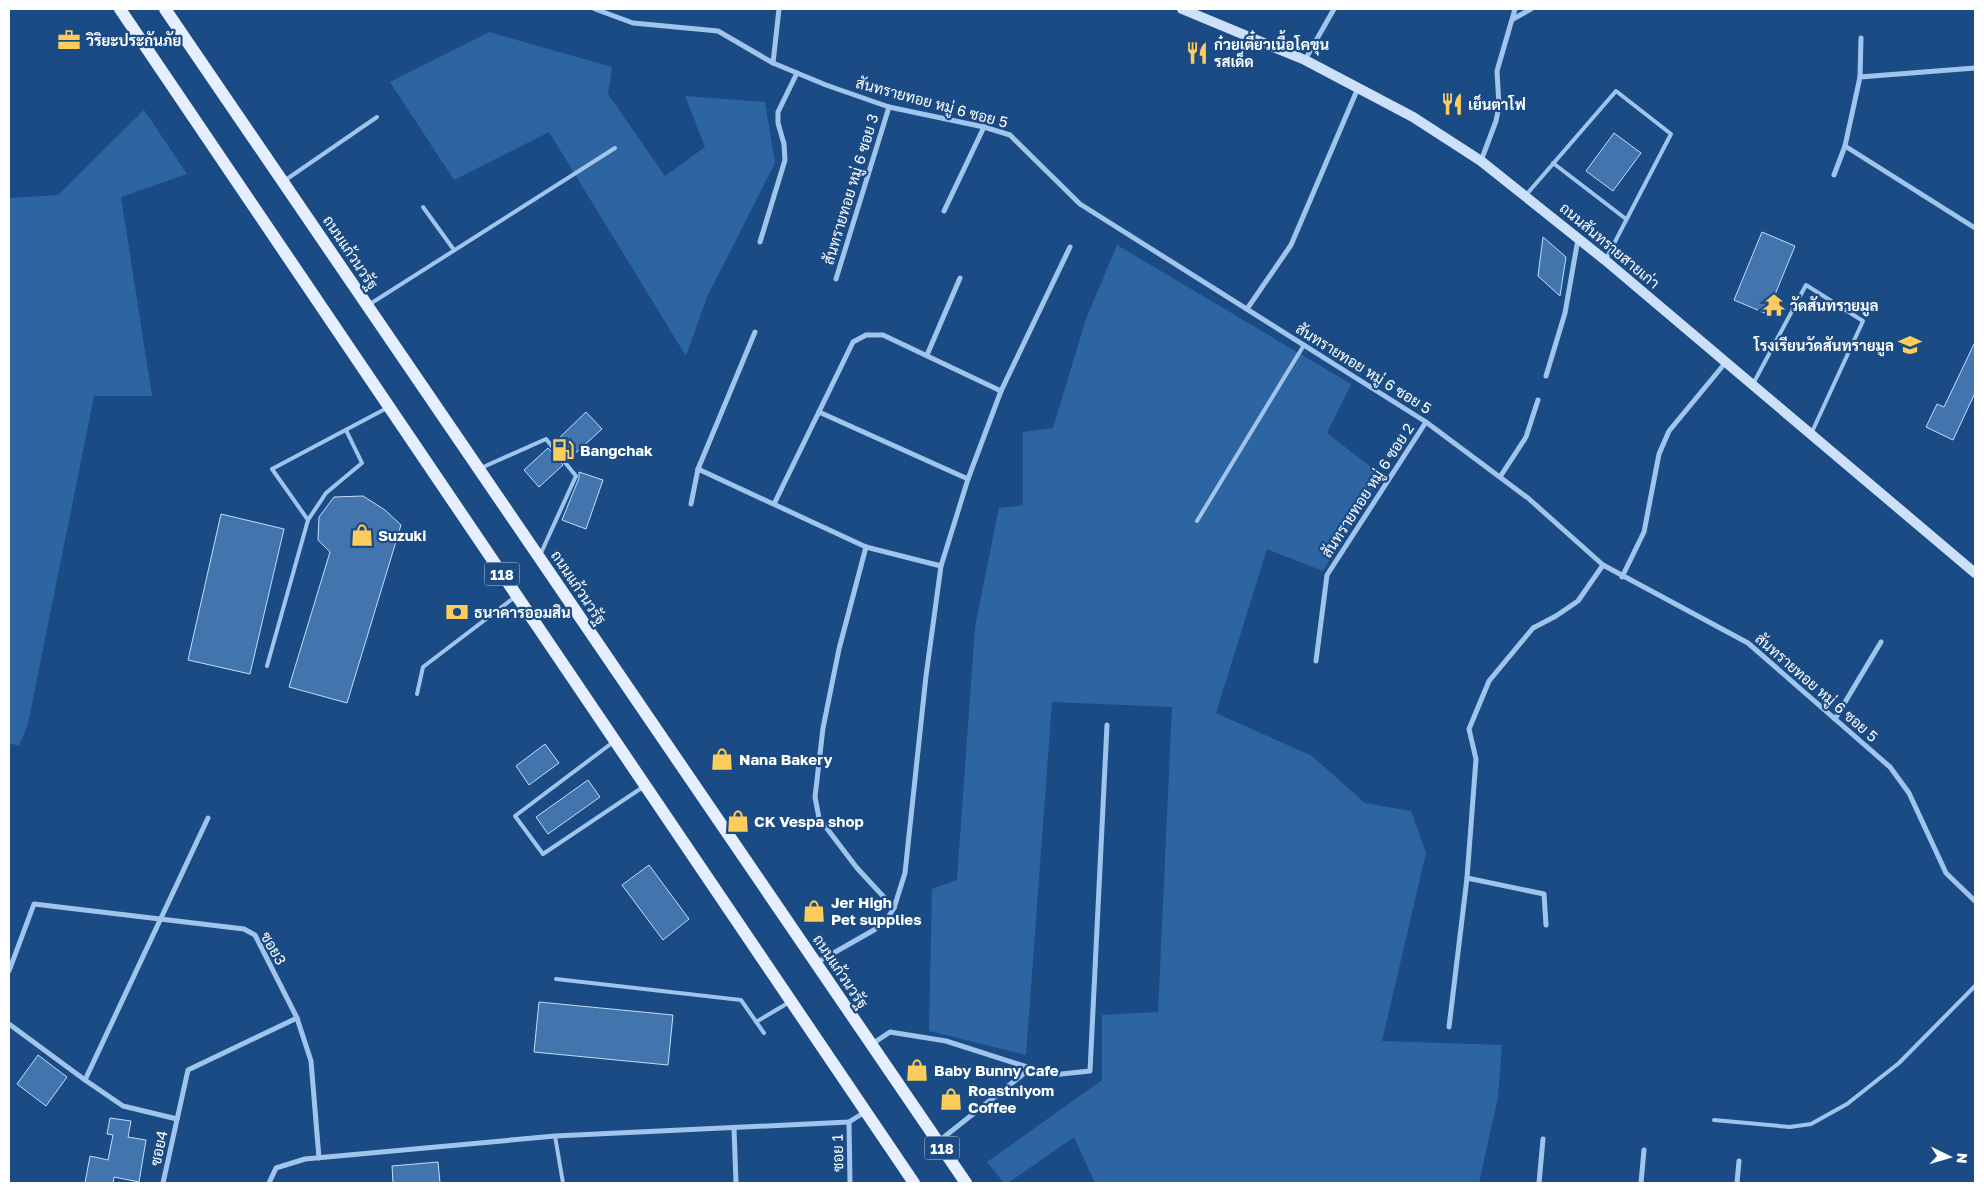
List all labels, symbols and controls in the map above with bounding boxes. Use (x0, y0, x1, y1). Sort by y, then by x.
office icon: วิริยะประกันภัย (56, 27, 82, 53)
place label: ก๋วยเตี๋ยวเนื้อโคขุน รสเด็ด (1214, 30, 1330, 70)
place label: วิริยะประกันภัย (85, 31, 181, 49)
restaurant icon: ก๋วยเตี๋ยวเนื้อโคขุน รสเด็ด (1184, 40, 1210, 66)
street label: สันทรายทอย หมู่ 6 ซอย 5 (854, 73, 1010, 133)
restaurant icon: เย็นตาโฟ (1439, 91, 1465, 117)
place label: เย็นตาโฟ (1468, 94, 1526, 113)
street label: สันทรายทอย หมู่ 6 ซอย 3 (818, 111, 883, 267)
street label: ถนนสันทรายสายเก่า (1557, 198, 1663, 292)
street label: ถนนแก้วนวรัฐ (318, 212, 382, 294)
temple icon: วัดสันทรายมูล (1761, 292, 1787, 318)
place label: วัดสันทรายมูล (1790, 296, 1879, 317)
street label: สันทรายทอย หมู่ 6 ซอย 5 (1292, 319, 1435, 419)
school or university icon: โรงเรียนวัดสันทรายมูล (1897, 332, 1923, 358)
place label: โรงเรียนวัดสันทรายมูล (1753, 335, 1894, 357)
street label: สันทรายทอย หมู่ 6 ซอย 2 (1317, 419, 1419, 562)
fuel station icon: Bangchak (550, 437, 576, 463)
place label: Bangchak (580, 441, 653, 459)
shop icon: Suzuki (349, 522, 375, 548)
place label: Suzuki (378, 526, 426, 544)
street label: ถนนแก้วนวรัฐ (546, 547, 610, 629)
road number: 118 (484, 562, 520, 586)
bank icon: ธนาคารออมสิน (444, 599, 470, 625)
place label: ธนาคารออมสิน (474, 603, 571, 621)
street label: สันทรายทอย หมู่ 6 ซอย 5 (1751, 629, 1882, 747)
shop icon: Nana Bakery (709, 746, 735, 772)
place label: Nana Bakery (739, 750, 832, 768)
shop icon: CK Vespa shop (725, 808, 751, 834)
place label: CK Vespa shop (754, 812, 864, 830)
place label: Jer High Pet supplies (831, 893, 922, 928)
shop icon: Jer High Pet supplies (801, 898, 827, 924)
street label: ซอย3 (257, 928, 291, 968)
street label: ถนนแก้วนวรัฐ (808, 931, 872, 1013)
shop icon: Baby Bunny Cafe (904, 1057, 930, 1083)
place label: Baby Bunny Cafe (934, 1061, 1059, 1079)
place label: Roastniyom Coffee (968, 1081, 1054, 1116)
shop icon: Roastniyom Coffee (938, 1086, 964, 1112)
street label: ซอย4 (145, 1129, 171, 1167)
north arrow (1924, 1132, 1974, 1182)
street label: ซอย 1 (828, 1134, 846, 1172)
road number: 118 (924, 1136, 960, 1160)
text: N (1954, 1152, 1971, 1164)

